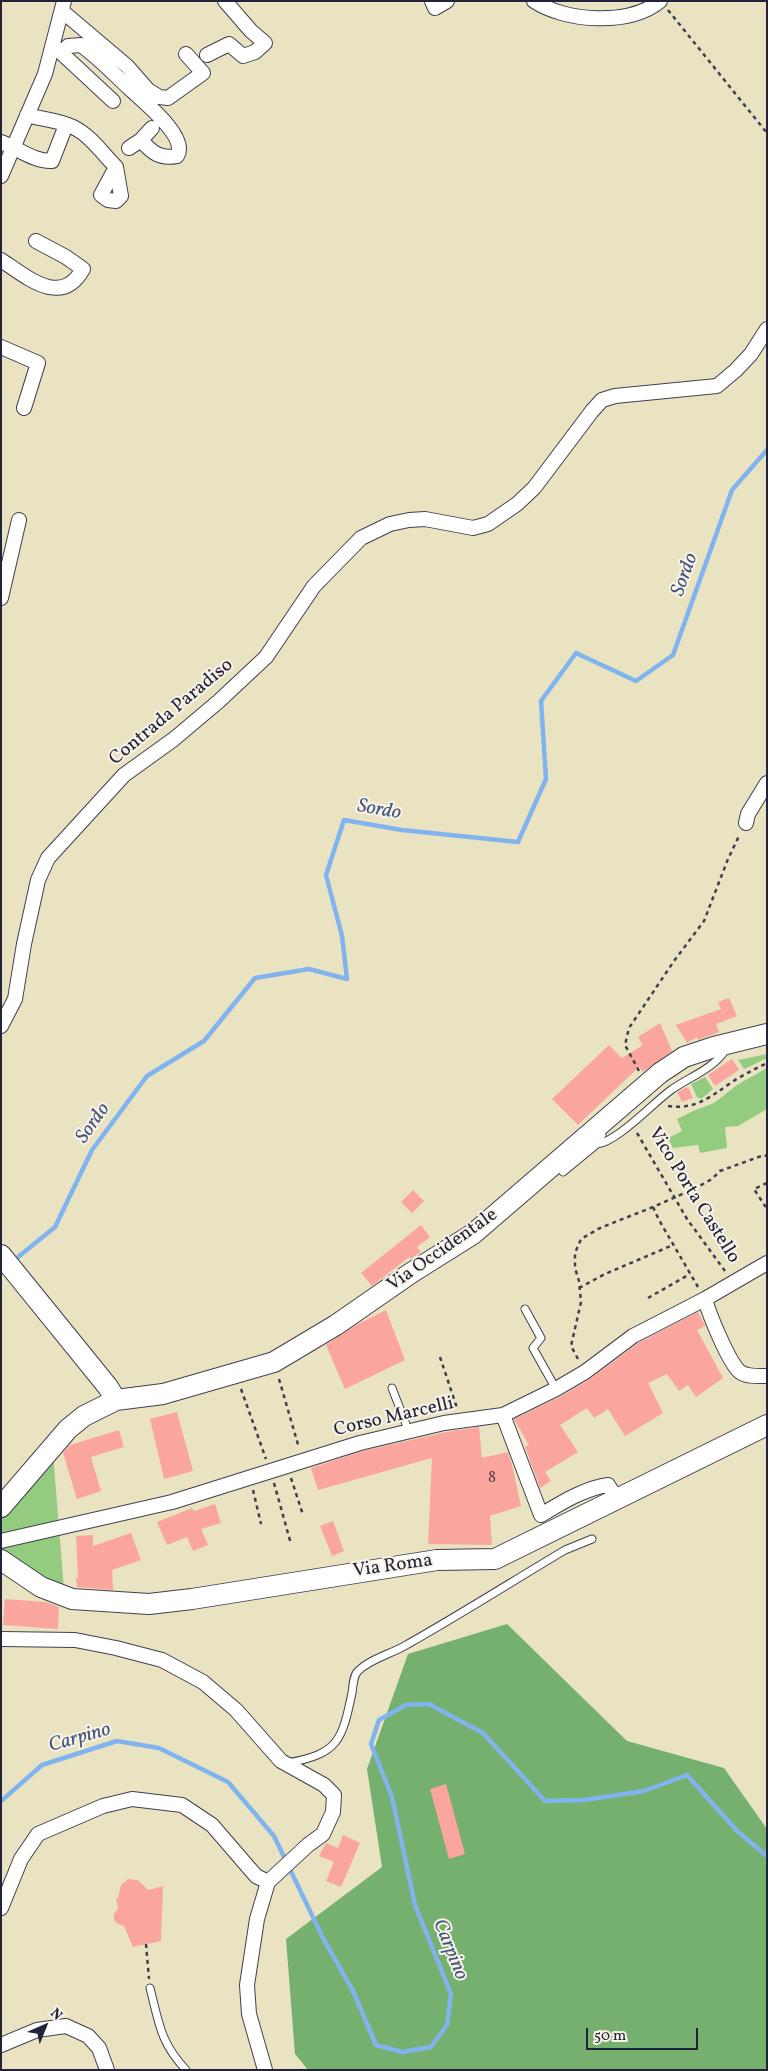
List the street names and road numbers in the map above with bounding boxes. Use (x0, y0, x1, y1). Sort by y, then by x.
street label: Contrada Paradiso (105, 655, 239, 771)
street label: Vico Porta Castello (642, 1124, 744, 1268)
street label: Via Occidentale (383, 1205, 503, 1297)
street label: Corso Marcelli (332, 1393, 456, 1443)
street label: Via Roma (352, 1550, 434, 1584)

